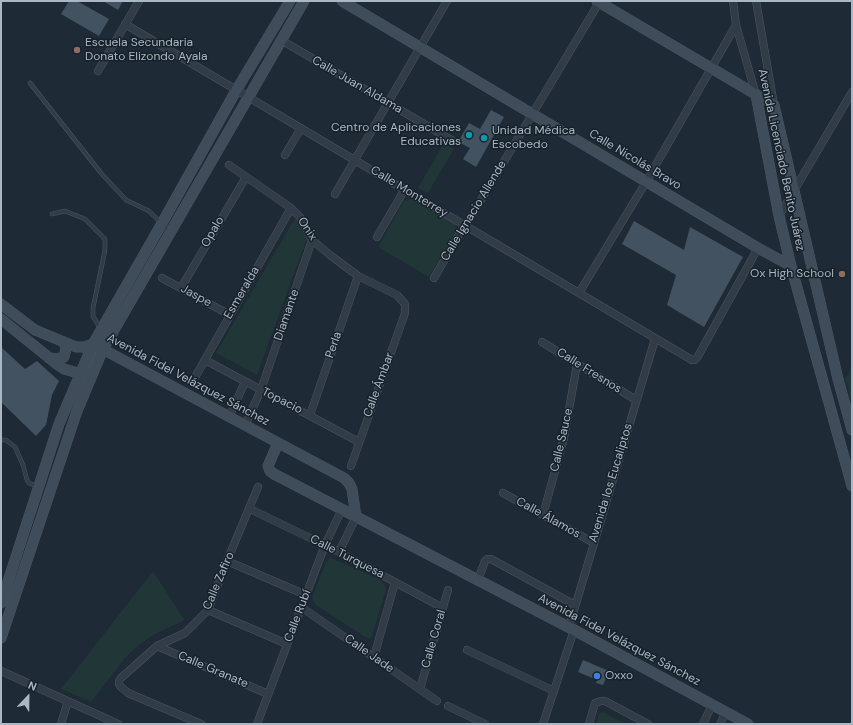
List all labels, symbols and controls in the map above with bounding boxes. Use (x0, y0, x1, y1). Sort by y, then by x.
place label: Escuela Secundaria Donato Elizondo Ayala (85, 36, 207, 64)
marker: Escuela Secundaria Donato Elizondo Ayala (72, 45, 82, 55)
street label: Calle Juan Aldama (309, 53, 405, 117)
street label: Avenida Licenciado Benito Juárez (755, 68, 807, 252)
place label: Centro de Aplicaciones Educativas (331, 121, 461, 149)
place label: Unidad Médica Escobedo (492, 124, 575, 152)
street label: Calle Nicolás Bravo (586, 127, 684, 193)
marker: Centro de Aplicaciones Educativas (464, 130, 474, 140)
marker: Unidad Médica Escobedo (479, 133, 489, 143)
street label: Calle Ignacio Allende (438, 158, 510, 264)
street label: Calle Monterrey (368, 163, 450, 221)
street label: Opalo (198, 214, 228, 250)
street label: Onix (294, 215, 320, 243)
street label: Esmeralda (221, 264, 263, 322)
place label: Ox High School (750, 267, 834, 281)
marker: Ox High School (837, 269, 847, 279)
street label: Jaspe (178, 282, 214, 310)
street label: Diamante (272, 288, 302, 342)
street label: Perla (323, 330, 345, 360)
street label: Avenida Fidel Velázquez Sánchez (104, 331, 272, 429)
street label: Calle Fresnos (554, 345, 624, 397)
street label: Calle Ámbar (361, 351, 397, 419)
street label: Topacio (259, 385, 305, 417)
street label: Calle Sauce (548, 407, 576, 473)
street label: Avenida los Eucaliptos (586, 422, 636, 544)
street label: Calle Álamos (513, 494, 583, 542)
street label: Calle Turquesa (307, 532, 387, 582)
street label: Calle Zafiro (200, 550, 238, 612)
street label: Calle Rubí (281, 588, 315, 644)
street label: Avenida Fidel Velázquez Sánchez (535, 591, 703, 689)
street label: Calle Coral (419, 608, 449, 670)
street label: Calle Jade (341, 632, 397, 676)
street label: Calle Granate (176, 649, 250, 691)
place label: Oxxo (605, 669, 633, 683)
marker: Oxxo (592, 671, 602, 681)
north arrow (8, 677, 48, 717)
text: N (26, 678, 39, 694)

